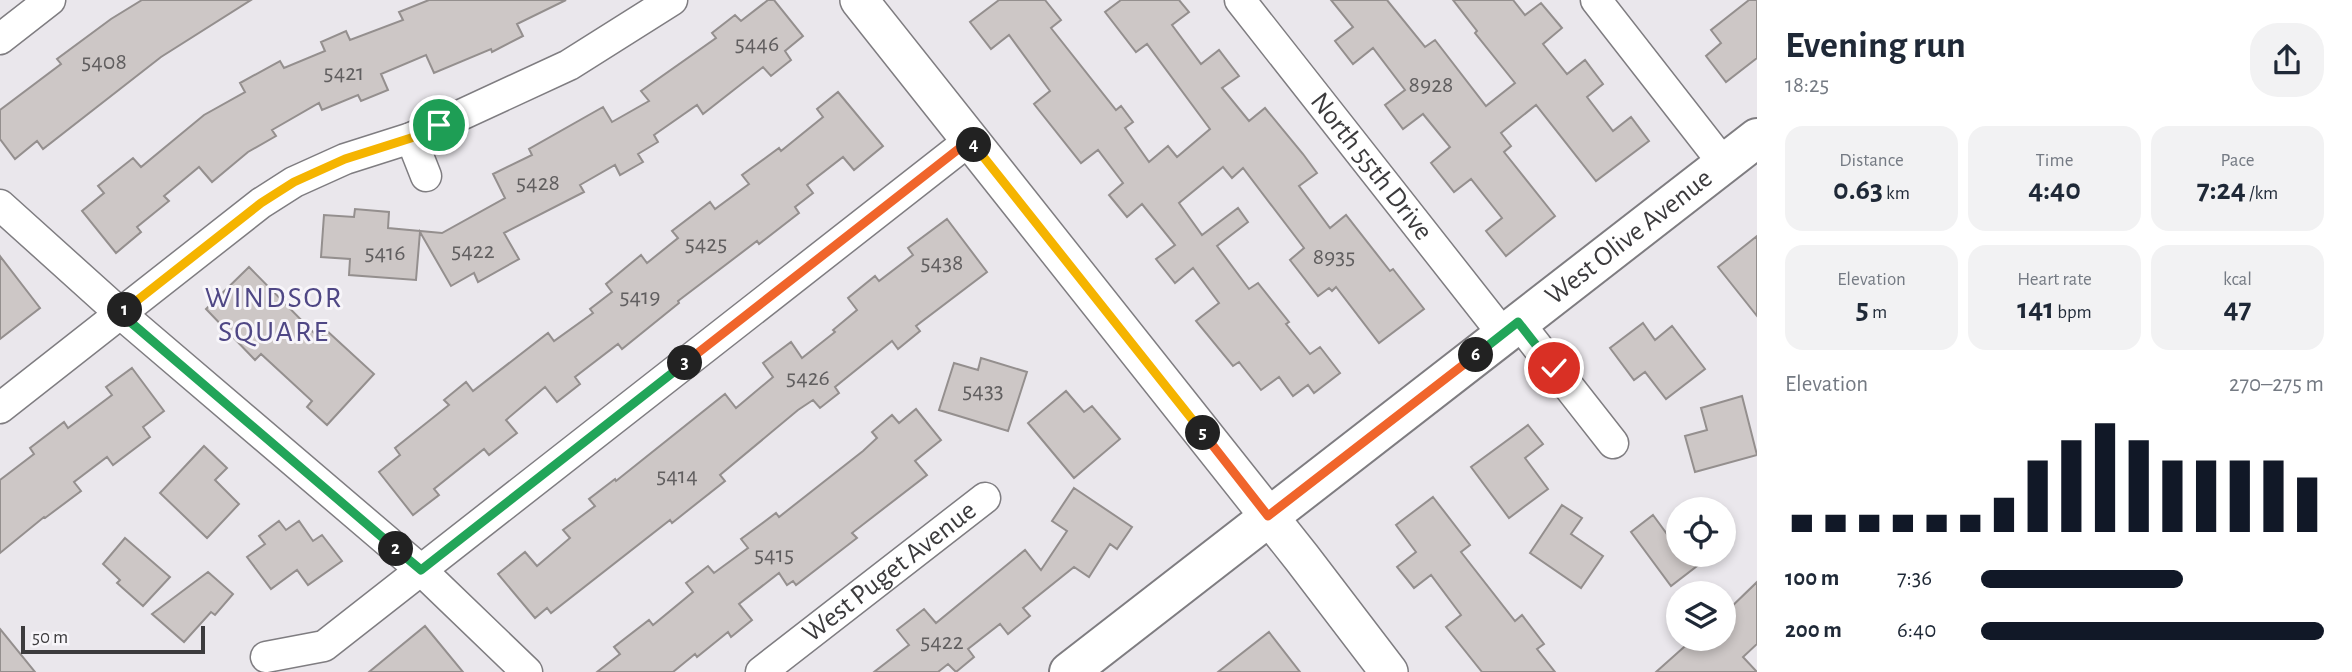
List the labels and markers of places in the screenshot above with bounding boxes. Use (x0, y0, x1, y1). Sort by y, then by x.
pin (409, 95, 469, 155)
pin: 4 (956, 128, 992, 162)
pin: 1 (108, 292, 142, 328)
pin: 6 (1458, 338, 1494, 372)
pin (1524, 338, 1584, 398)
pin: 3 (668, 346, 702, 380)
pin: 5 (1186, 416, 1220, 450)
pin: 2 (378, 532, 414, 566)

